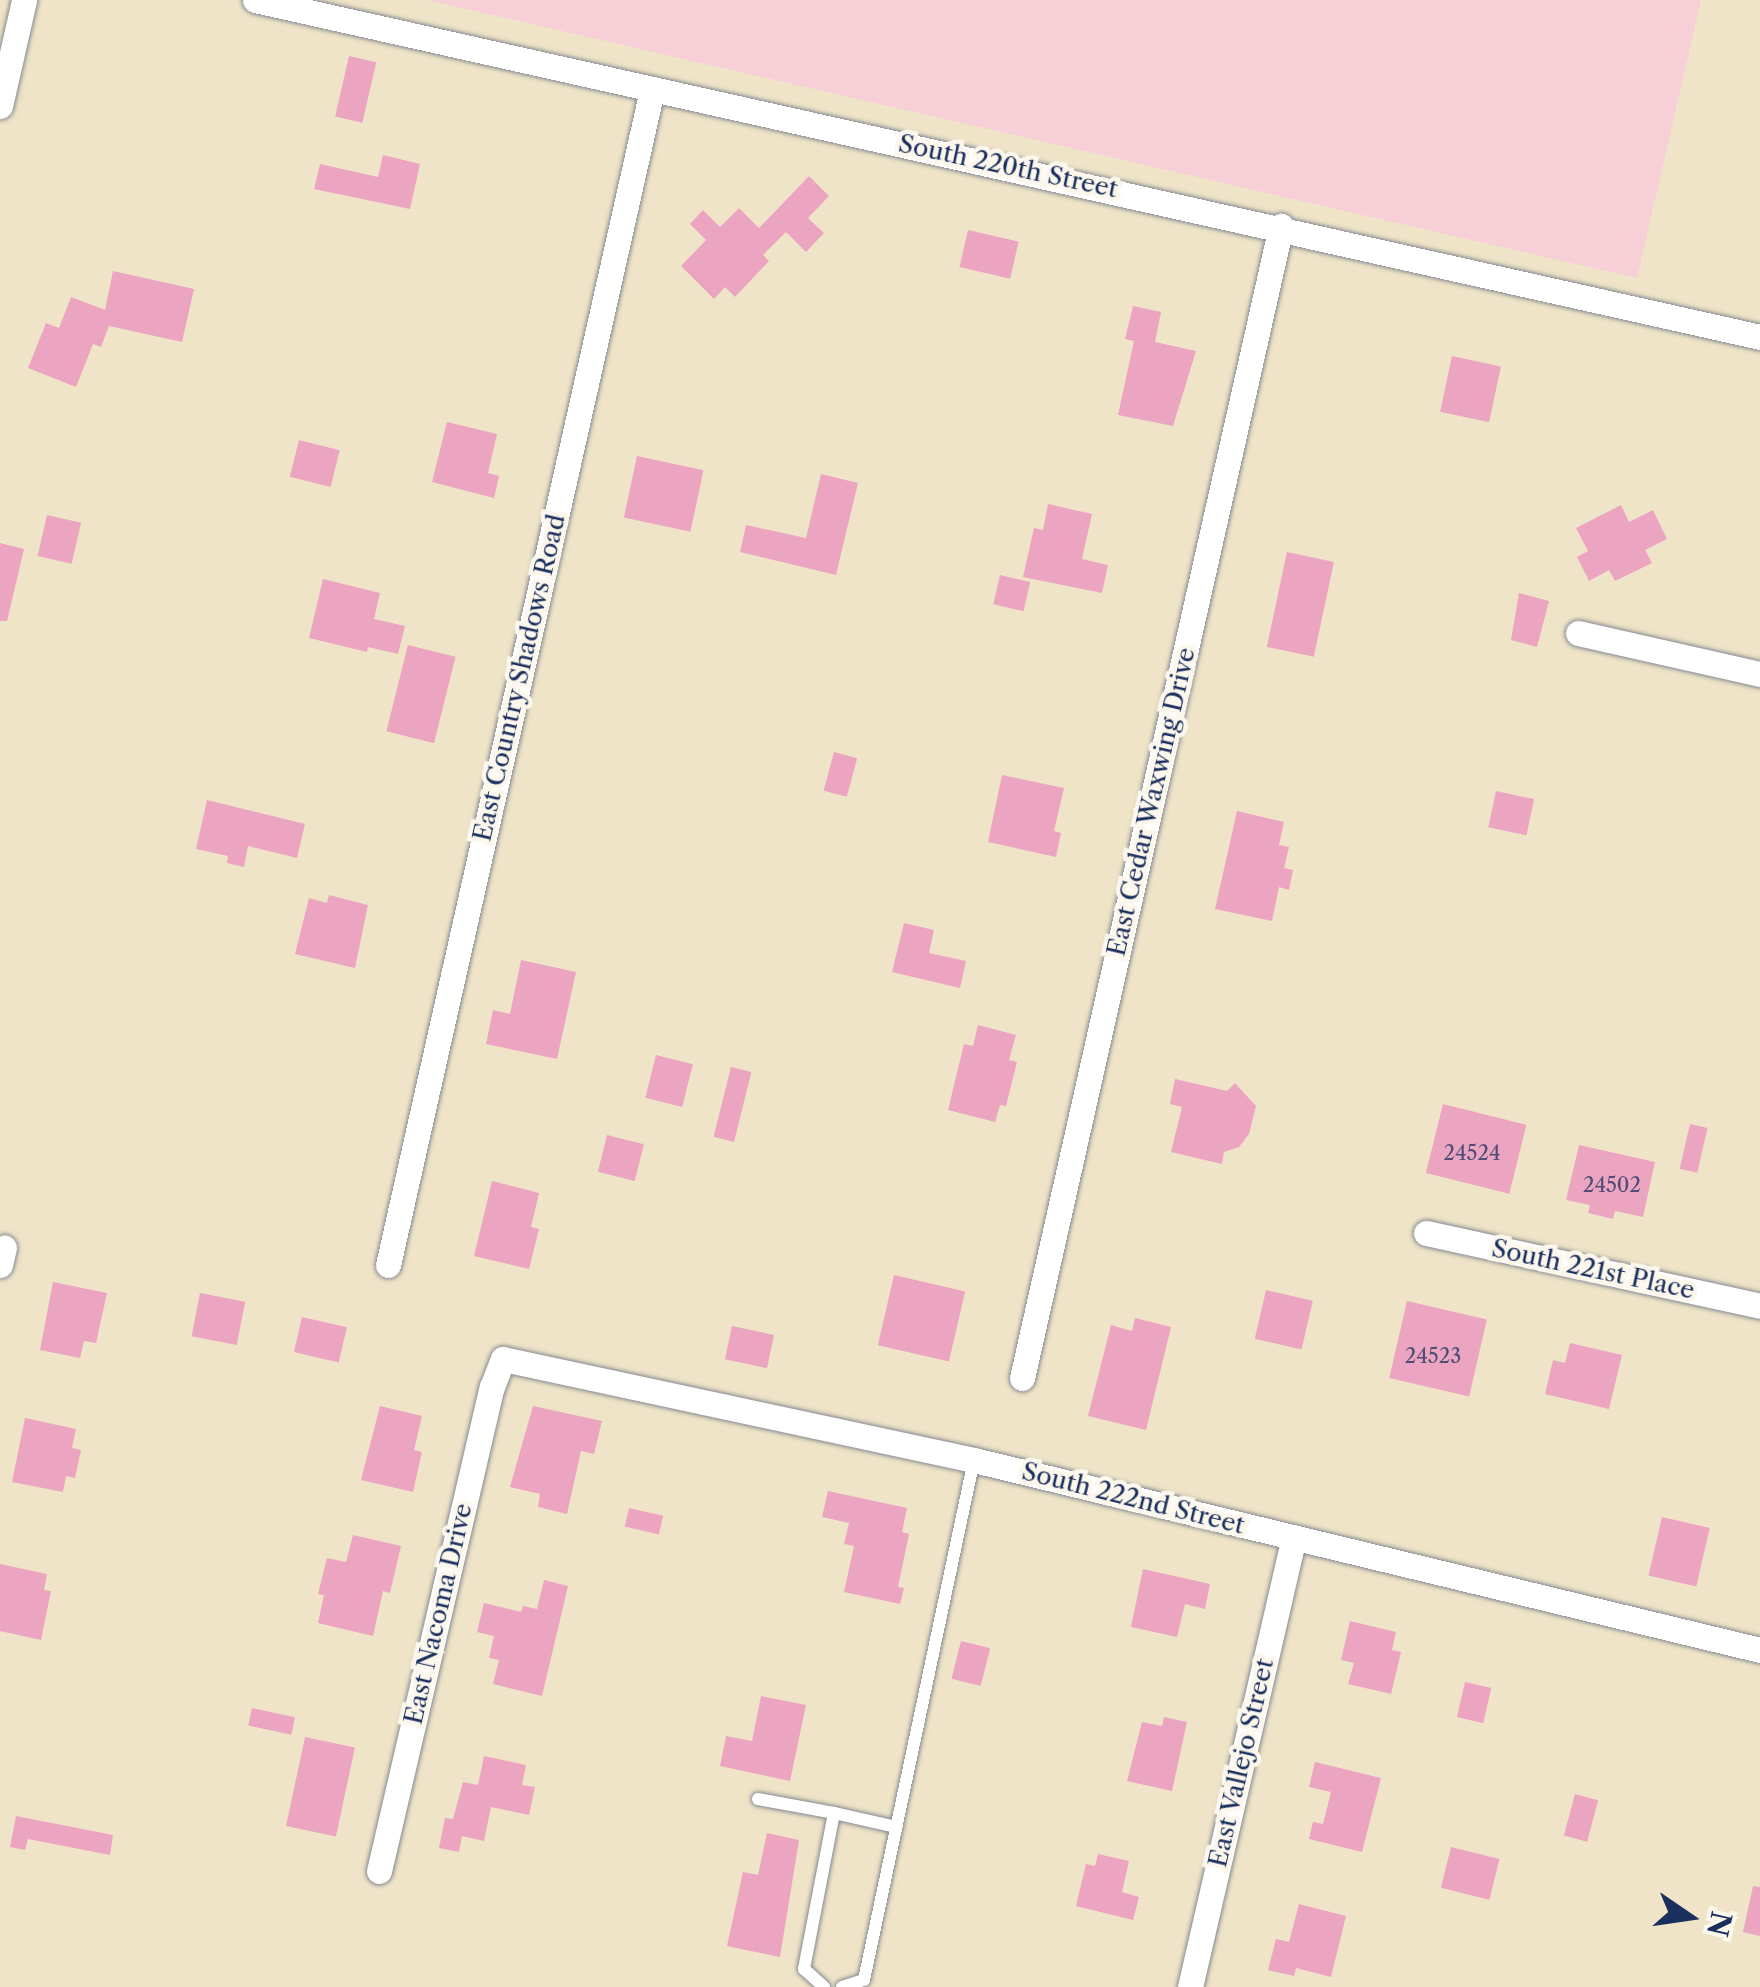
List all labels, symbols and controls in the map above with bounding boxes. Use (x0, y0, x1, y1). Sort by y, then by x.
street label: South 220th Street (896, 129, 1120, 205)
street label: East Country Shadows Road (468, 511, 572, 845)
street label: East Cedar Waxwing Drive (1102, 644, 1202, 960)
house number: 24524 (1444, 1141, 1500, 1165)
house number: 24502 (1583, 1173, 1641, 1197)
street label: South 221st Place (1489, 1234, 1697, 1306)
house number: 24523 (1405, 1344, 1461, 1368)
street label: South 222nd Street (1019, 1457, 1247, 1541)
street label: East Nacoma Drive (399, 1500, 479, 1728)
street label: East Vallejo Street (1203, 1655, 1281, 1871)
north arrow (1640, 1867, 1740, 1967)
text: N (1700, 1908, 1739, 1939)

